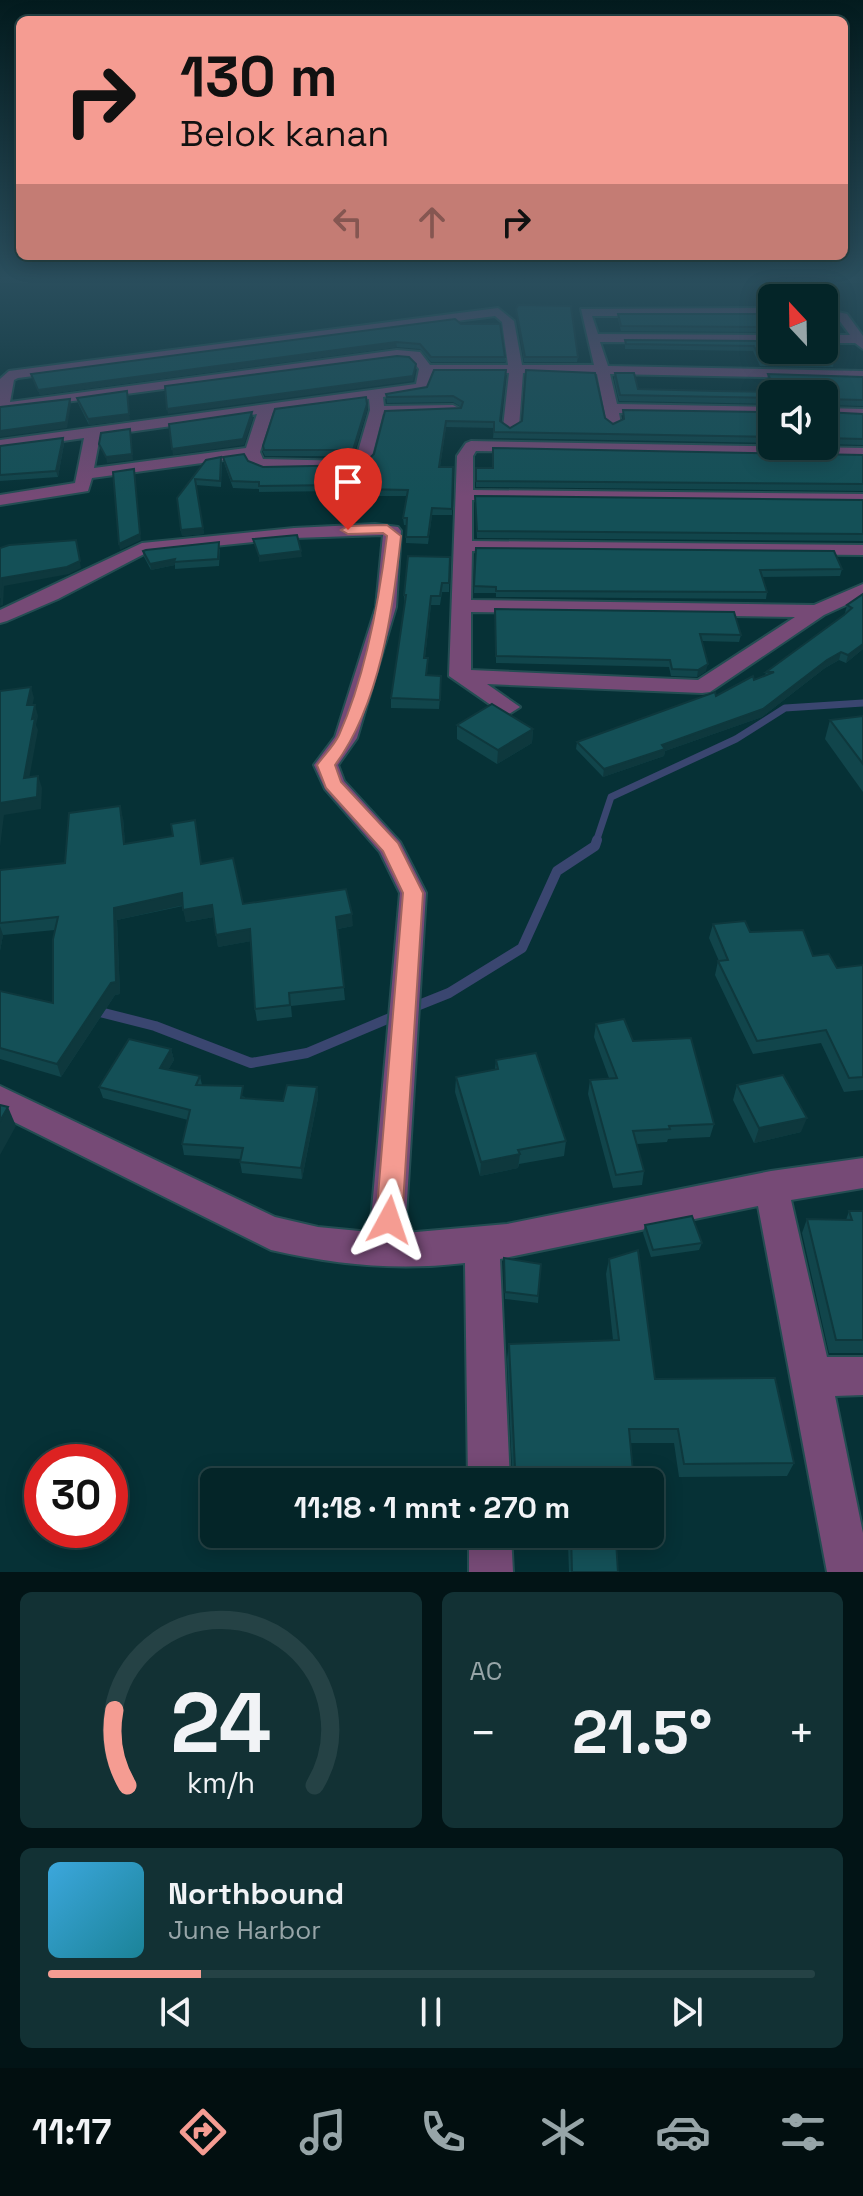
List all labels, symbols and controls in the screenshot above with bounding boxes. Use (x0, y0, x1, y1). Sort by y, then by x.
text: 130 m (180, 41, 338, 112)
icon: right (48, 48, 152, 152)
text: Belok kanan (180, 111, 389, 157)
icon: left (326, 200, 370, 244)
icon: ahead (410, 200, 454, 244)
icon: right (494, 200, 538, 244)
north arrow (758, 284, 838, 364)
map controls (758, 284, 838, 460)
button: sound (758, 380, 838, 460)
pin (314, 448, 382, 530)
icon: arrive (326, 460, 370, 504)
position arrow (347, 1178, 431, 1262)
speed limit sign: 30 (24, 1444, 128, 1548)
text: 11:18 · 1 mnt · 270 m (294, 1488, 570, 1527)
text: AC (470, 1654, 502, 1688)
text: 24 (170, 1670, 271, 1776)
text: 21.5° (572, 1694, 712, 1771)
text: − (470, 1705, 497, 1761)
text: + (788, 1705, 815, 1761)
text: km/h (187, 1765, 255, 1801)
text: Northbound (168, 1874, 344, 1913)
text: June Harbor (168, 1913, 321, 1947)
icon: previous (154, 1990, 198, 2034)
icon: pause (409, 1990, 453, 2034)
icon: next (665, 1990, 709, 2034)
icon: directions (175, 2104, 231, 2160)
icon: music (295, 2104, 351, 2160)
icon: phone (415, 2104, 471, 2160)
icon: climate (535, 2104, 591, 2160)
icon: car (655, 2104, 711, 2160)
icon: filters (775, 2104, 831, 2160)
text: 11:17 (32, 2109, 111, 2155)

